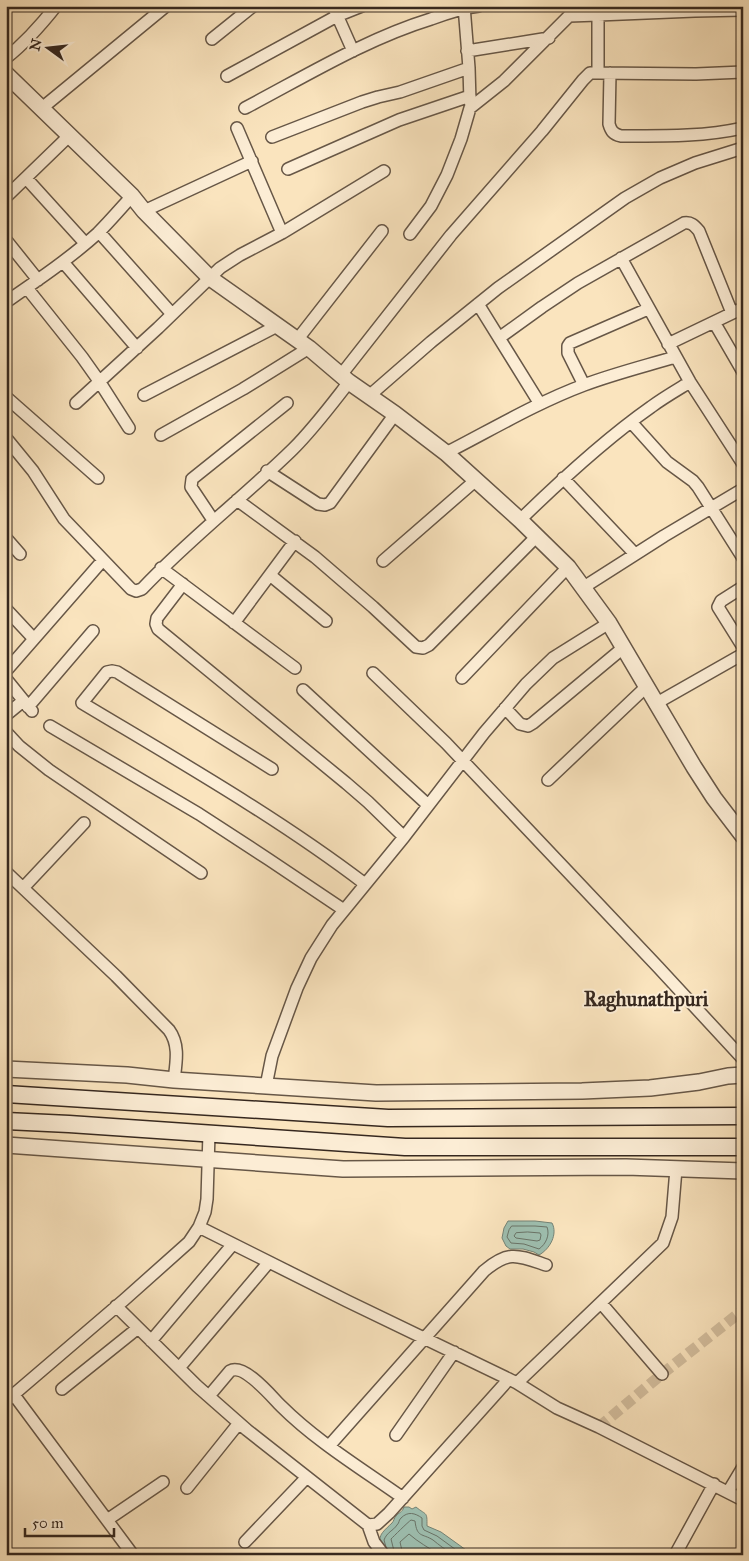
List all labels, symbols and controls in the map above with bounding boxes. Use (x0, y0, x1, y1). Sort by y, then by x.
north arrow (22, 22, 72, 72)
text: N (26, 37, 46, 53)
district label: Raghunathpuri (584, 987, 709, 1012)
scale bar (25, 1506, 114, 1538)
text: 50 m (32, 1514, 64, 1532)

